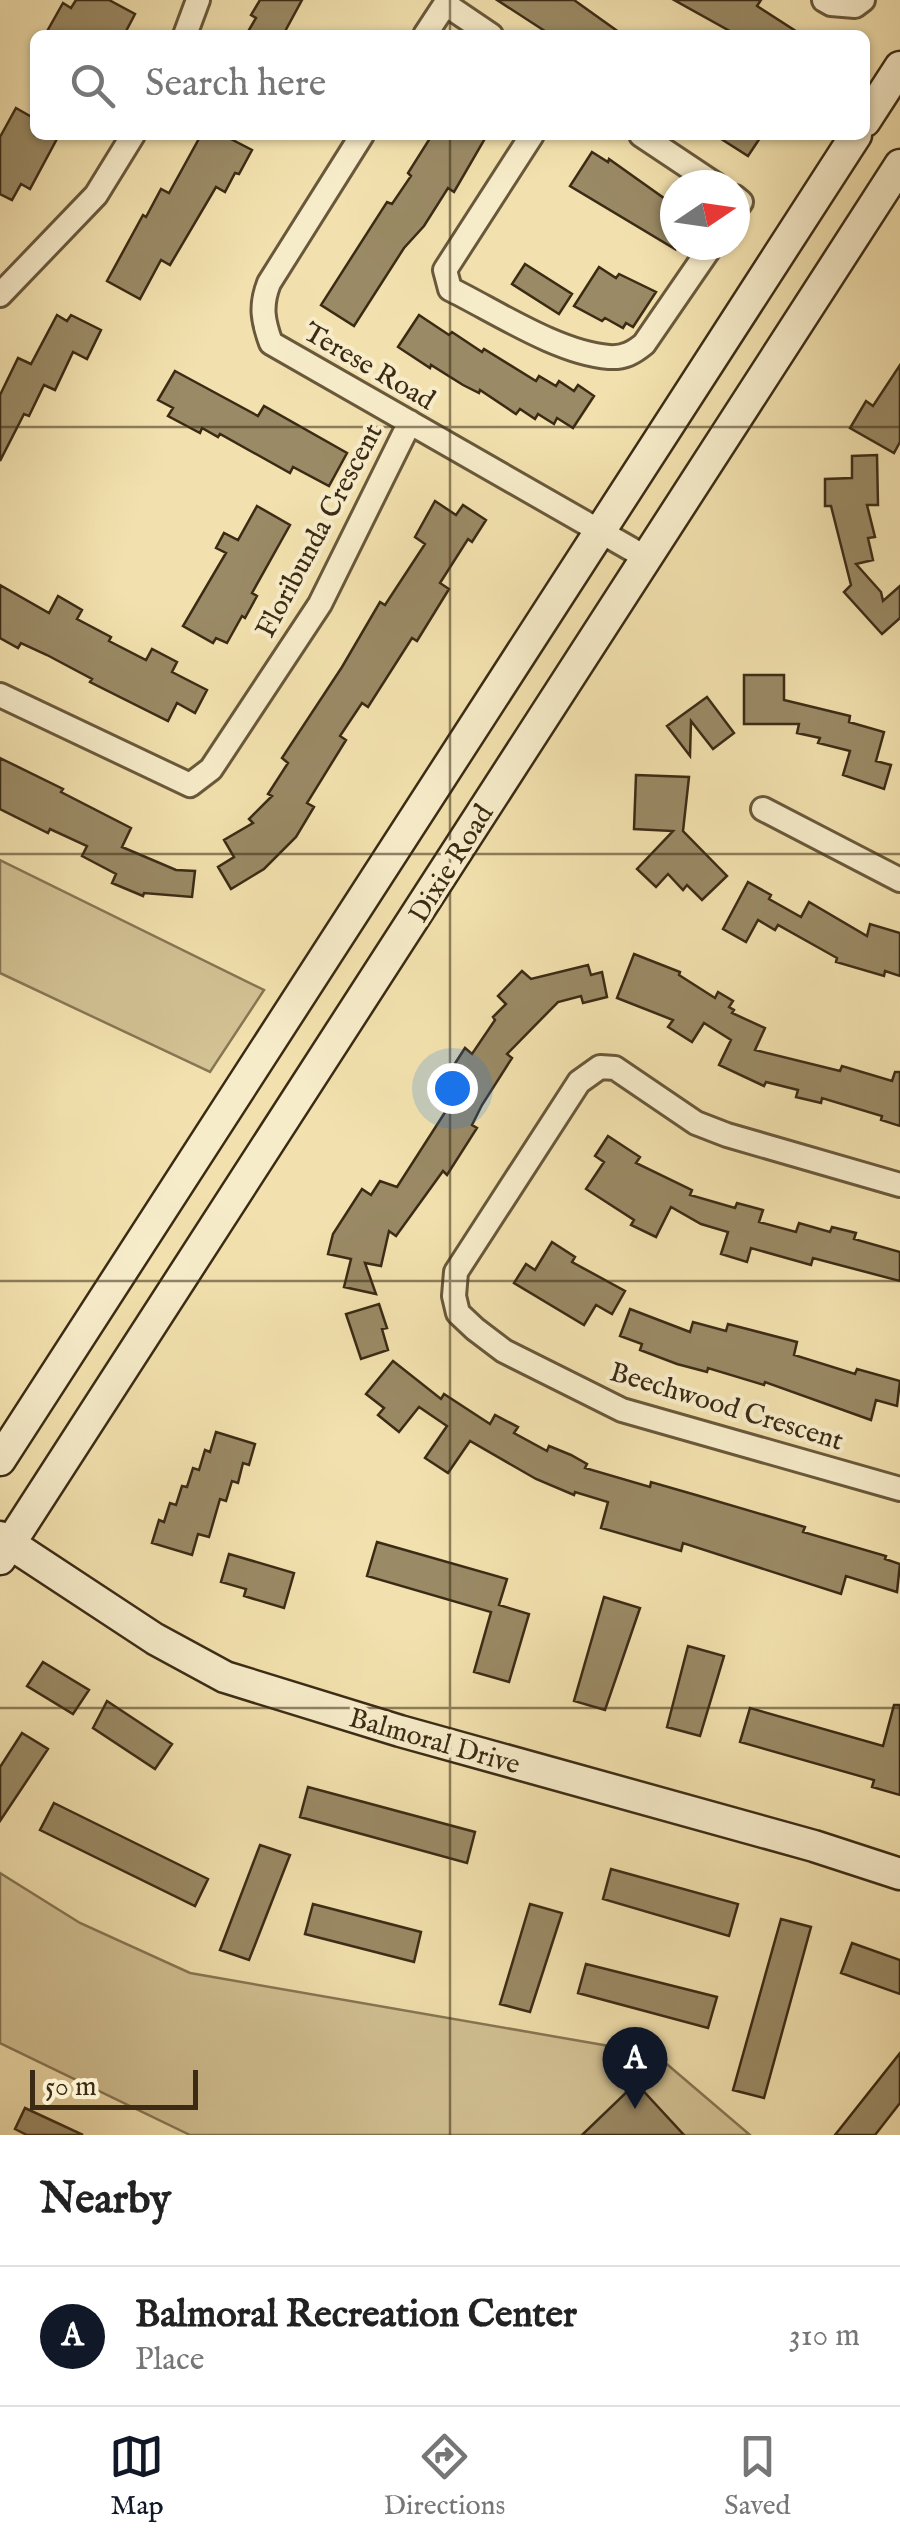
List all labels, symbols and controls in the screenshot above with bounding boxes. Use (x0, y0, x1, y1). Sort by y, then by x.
search box (30, 30, 870, 140)
icon: search (65, 58, 120, 113)
text: Search here (145, 61, 326, 109)
north arrow (660, 170, 750, 260)
street label: Terese Road (297, 315, 441, 419)
street label: Floribunda Crescent (249, 418, 392, 644)
street label: Dixie Road (402, 799, 502, 930)
your location (427, 1063, 478, 1114)
street label: Beechwood Crescent (605, 1355, 848, 1460)
street label: Balmoral Drive (345, 1701, 524, 1784)
pin: A (602, 2026, 668, 2109)
scale bar (30, 2065, 198, 2110)
text: 50 m (45, 2070, 97, 2105)
text: Nearby (40, 2174, 171, 2227)
text: Balmoral Recreation Center (135, 2292, 577, 2340)
text: A (62, 2316, 83, 2357)
text: 310 m (789, 2316, 860, 2357)
text: Place (135, 2340, 205, 2381)
tab: Map (109, 2429, 164, 2524)
tab: Directions (383, 2429, 505, 2524)
tab: Saved (724, 2429, 791, 2524)

